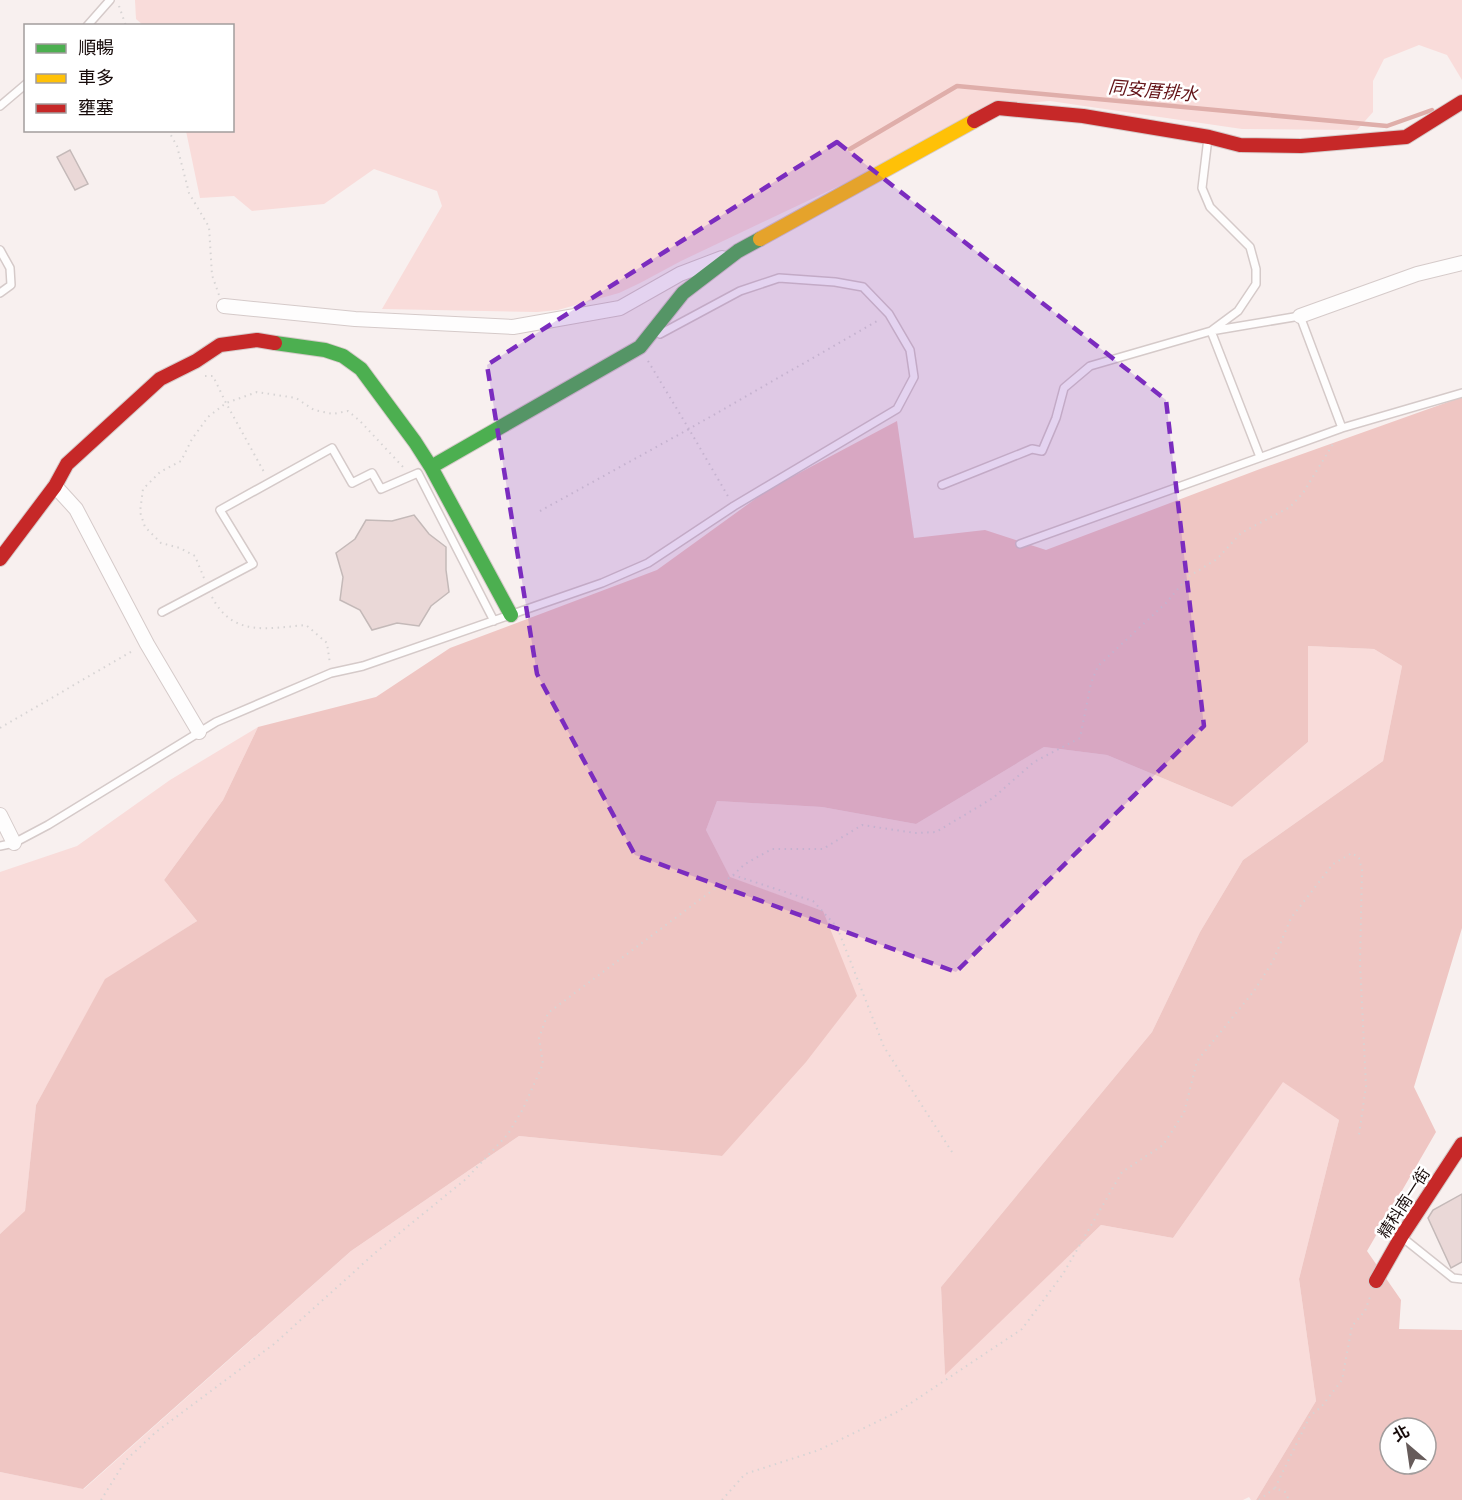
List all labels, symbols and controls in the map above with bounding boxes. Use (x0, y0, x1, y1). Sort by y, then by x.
legend (24, 24, 234, 132)
text: 順暢 (78, 38, 114, 58)
text: 車多 (78, 68, 114, 88)
water label: 同安厝排水 (1107, 77, 1200, 105)
text: 壅塞 (78, 98, 114, 118)
street label: 精科南一街 (1375, 1165, 1433, 1241)
north arrow (1378, 1416, 1438, 1476)
text: 北 (1390, 1422, 1412, 1445)

